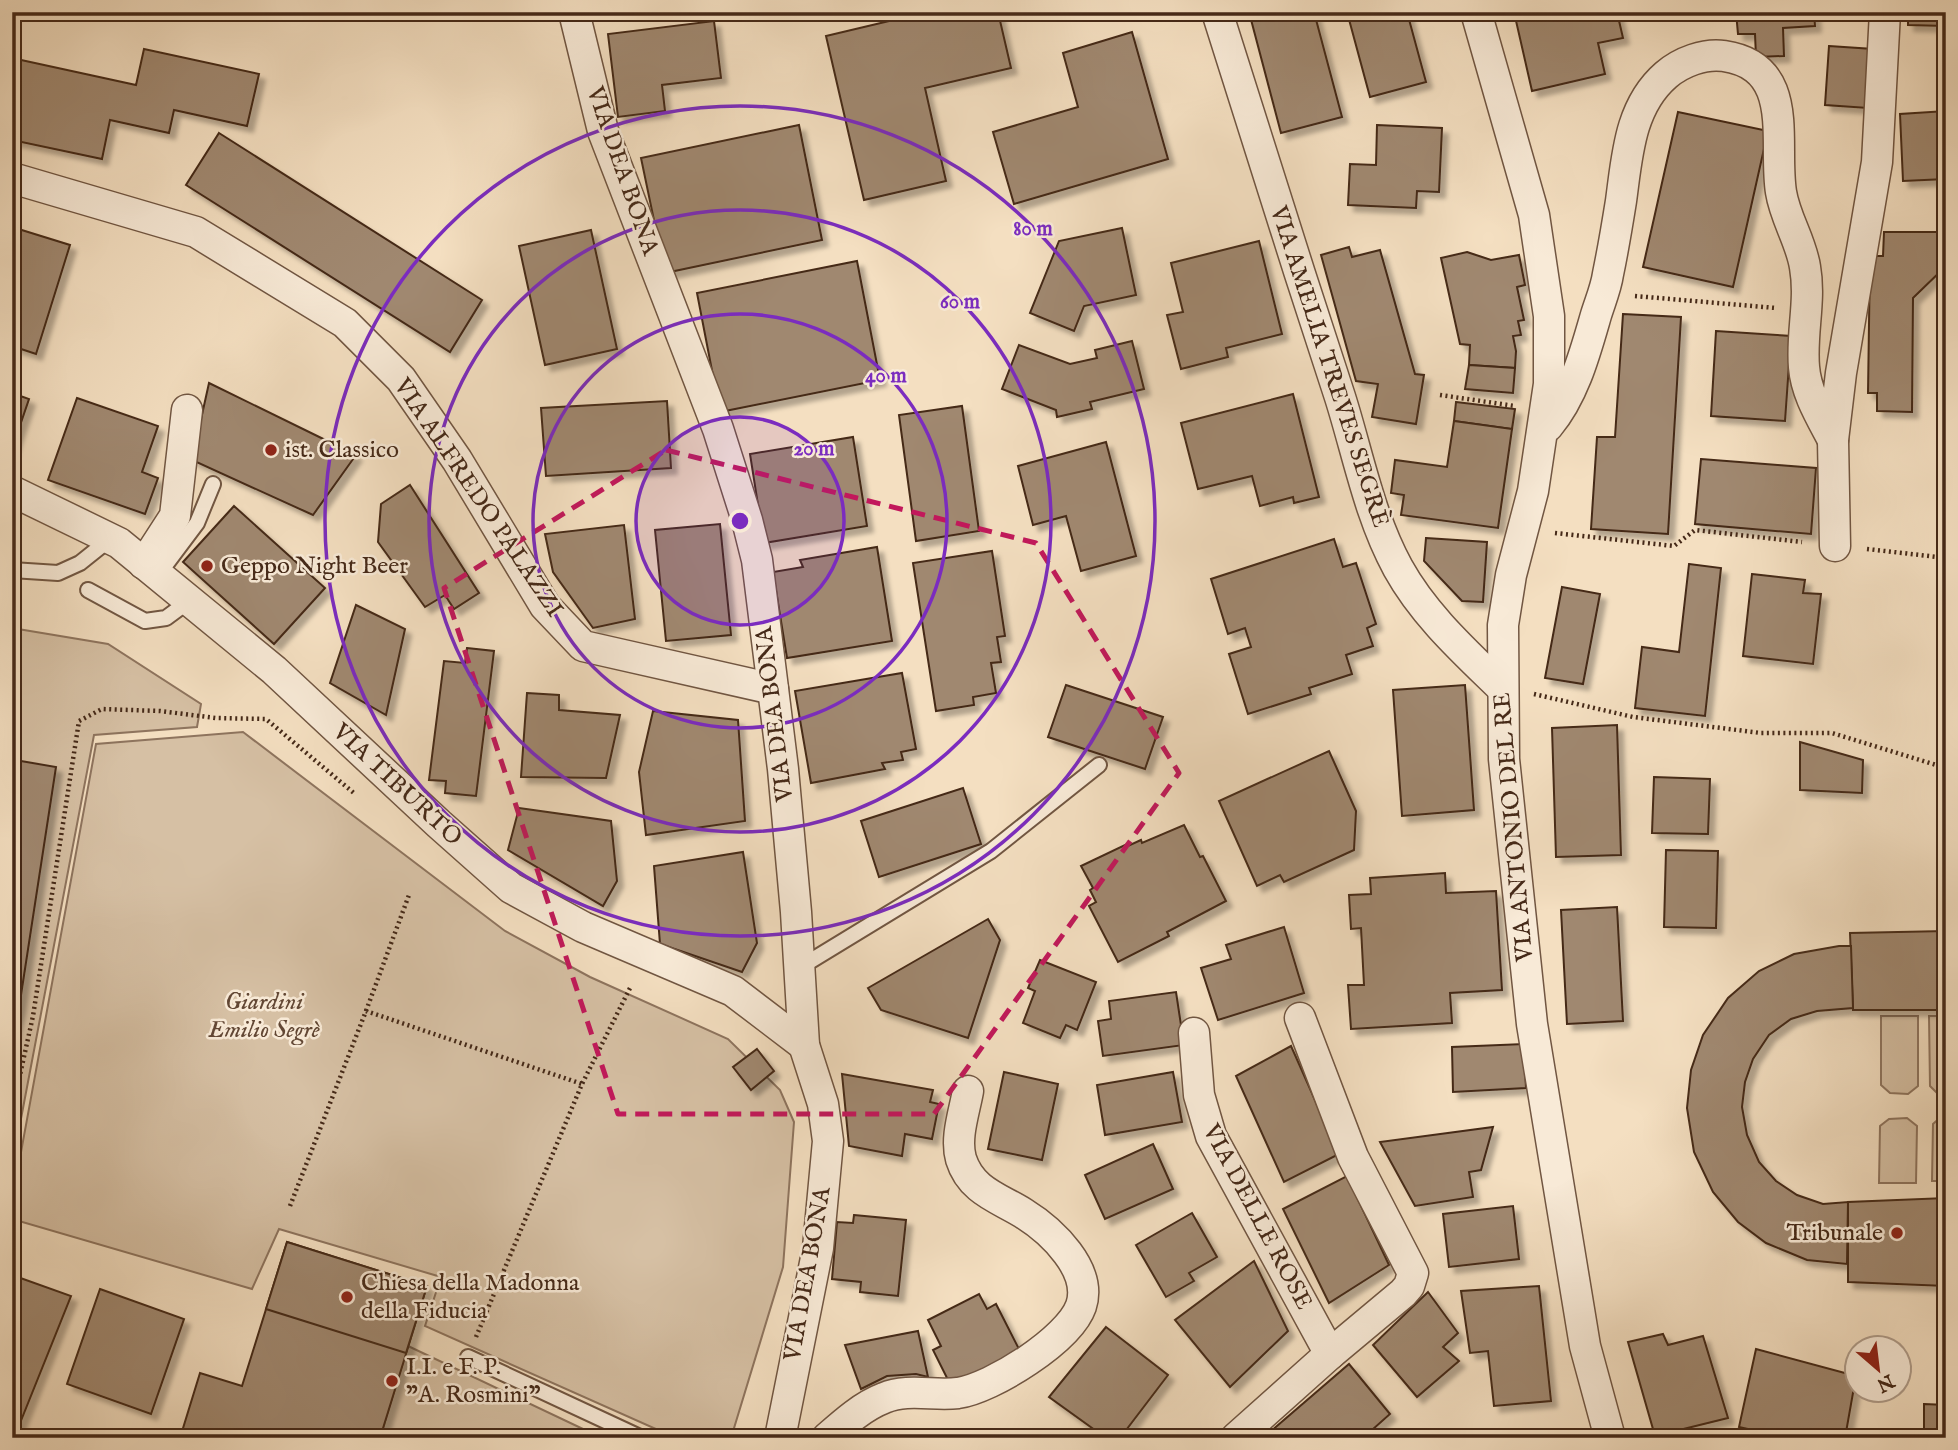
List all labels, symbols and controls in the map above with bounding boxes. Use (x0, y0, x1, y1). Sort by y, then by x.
street label: VIA DEA BONA (578, 82, 666, 260)
street label: VIA AMELIA TREVES SEGRÈ (1262, 201, 1396, 532)
text: 80 m (1013, 216, 1053, 243)
text: 60 m (940, 289, 981, 316)
text: 40 m (865, 363, 907, 390)
street label: VIA ALFREDO PALAZZI (386, 372, 570, 623)
place label: ist. Classico (285, 435, 399, 466)
text: 20 m (794, 436, 835, 463)
marker: ist. Classico (263, 442, 279, 458)
centre of rings (728, 509, 752, 533)
place label: Geppo Night Beer (221, 551, 408, 582)
marker: Geppo Night Beer (199, 558, 215, 574)
street label: VIA DEA BONA (749, 624, 801, 804)
street label: VIA ANTONIO DEL RE (1487, 691, 1541, 964)
street label: VIA TIBURTO (325, 716, 468, 853)
park label: Giardini Emilio Segrè (207, 987, 320, 1046)
street label: VIA DELLE ROSE (1195, 1118, 1319, 1315)
street label: VIA DEA BONA (777, 1184, 839, 1365)
place label: Tribunale (1786, 1218, 1883, 1249)
marker: Tribunale (1889, 1225, 1905, 1241)
place label: Chiesa della Madonna della Fiducia (361, 1268, 580, 1327)
marker: Chiesa della Madonna della Fiducia (339, 1289, 355, 1305)
north arrow (1842, 1334, 1912, 1404)
place label: I.I. e F. P. "A. Rosmini" (406, 1352, 541, 1411)
text: N (1872, 1367, 1899, 1397)
marker: I.I. e F. P. "A. Rosmini" (384, 1373, 400, 1389)

